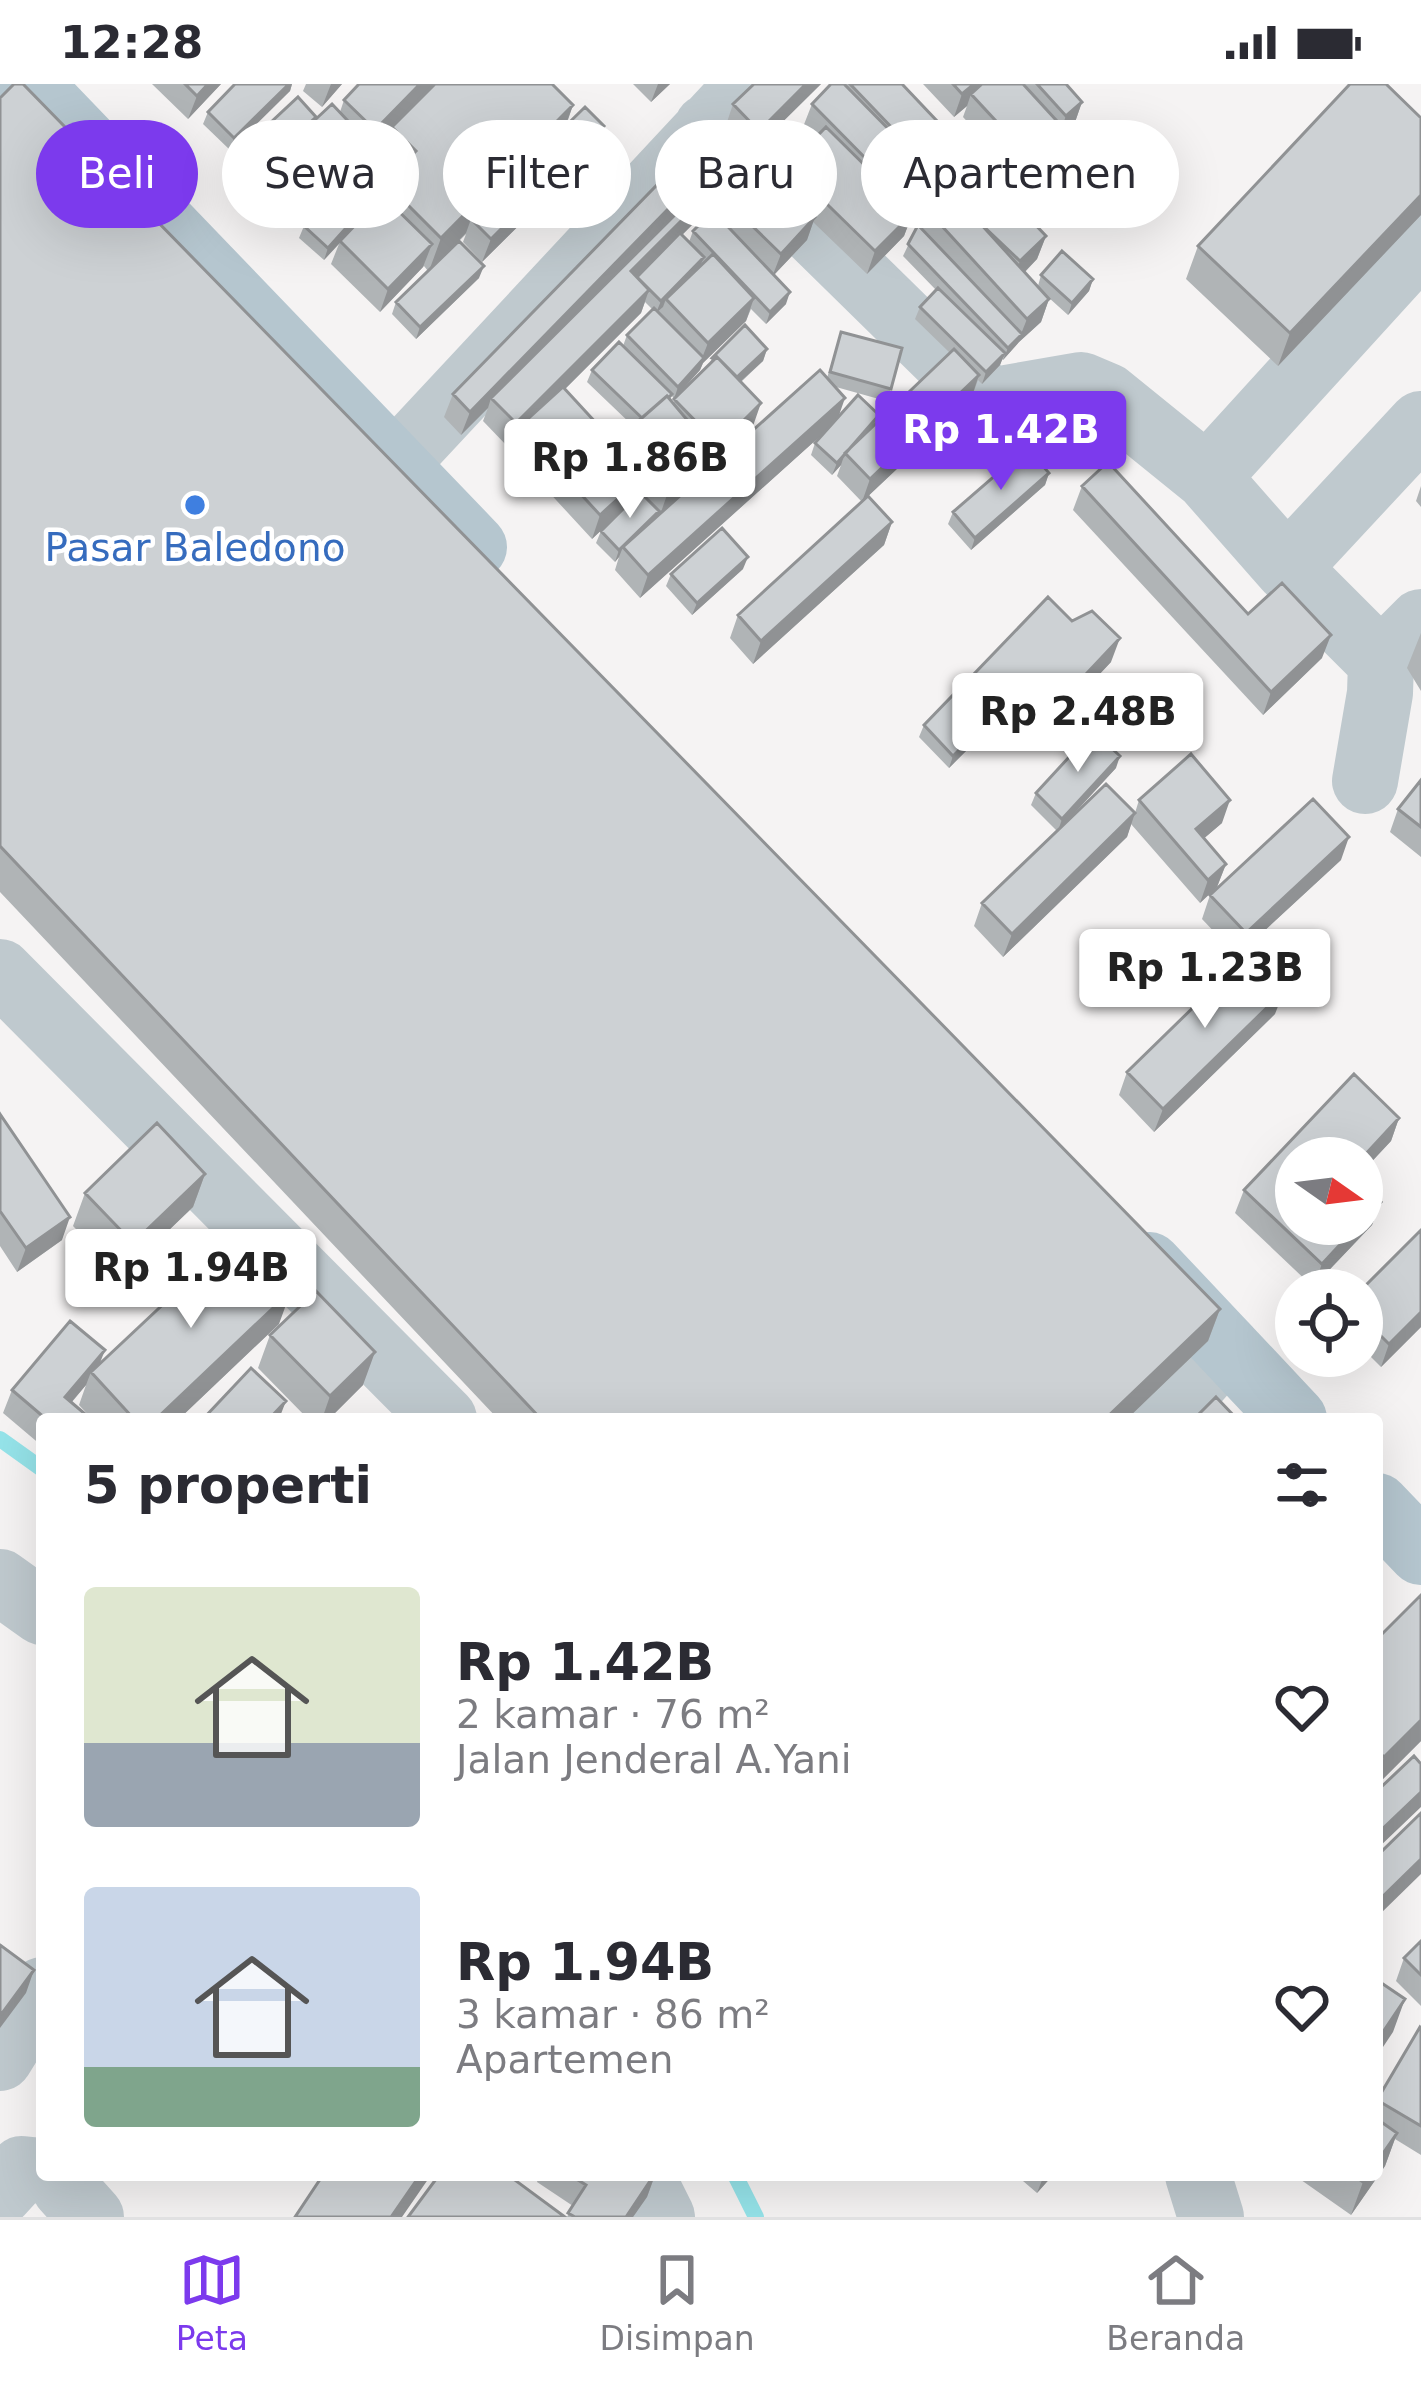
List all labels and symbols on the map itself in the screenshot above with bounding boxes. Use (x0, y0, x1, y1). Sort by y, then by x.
pin: Rp 1.42B (877, 391, 1125, 493)
pin: Rp 1.86B (506, 419, 754, 521)
marker: Pasar Baledono (182, 492, 208, 518)
place label: Pasar Baledono (45, 525, 346, 570)
pin: Rp 2.48B (954, 673, 1202, 775)
pin: Rp 1.23B (1081, 929, 1329, 1031)
north arrow (1275, 1137, 1383, 1245)
pin: Rp 1.94B (67, 1229, 315, 1331)

